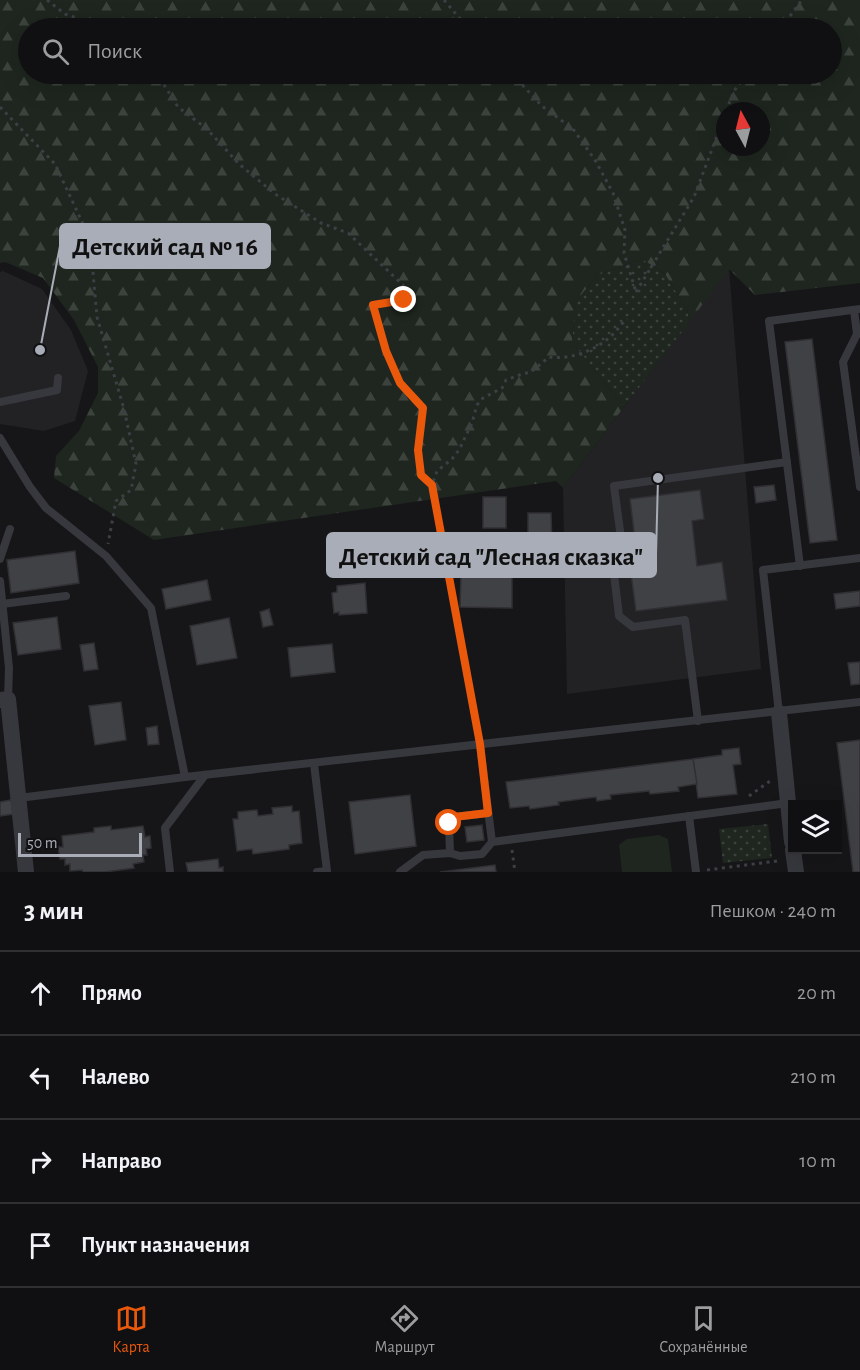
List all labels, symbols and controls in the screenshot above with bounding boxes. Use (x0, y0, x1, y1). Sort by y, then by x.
search box (18, 18, 842, 84)
icon: search (39, 35, 72, 68)
text: Поиск (87, 40, 142, 62)
north arrow (716, 102, 770, 156)
callout: Детский сад № 16 (60, 224, 270, 268)
text: Детский сад № 16 (72, 234, 258, 260)
route end (390, 286, 416, 312)
callout: Детский сад "Лесная сказка" (327, 533, 656, 577)
text: Детский сад "Лесная сказка" (339, 544, 643, 570)
map controls (788, 800, 842, 854)
button: layers (788, 800, 842, 854)
route start (435, 809, 461, 835)
scale bar (18, 830, 142, 858)
text: 50 m (27, 835, 58, 851)
text: 3 мин (24, 898, 84, 924)
text: Пешком · 240 m (710, 901, 836, 921)
icon: ahead (24, 977, 57, 1010)
text: Прямо (81, 982, 142, 1004)
text: 20 m (797, 983, 836, 1003)
icon: left (24, 1061, 57, 1094)
text: Налево (81, 1066, 150, 1088)
text: 210 m (790, 1067, 836, 1087)
icon: right (24, 1145, 57, 1178)
text: Направо (81, 1150, 162, 1172)
text: 10 m (799, 1151, 836, 1171)
icon: arrive (24, 1229, 57, 1262)
text: Пункт назначения (81, 1234, 250, 1256)
tab: Карта (112, 1302, 150, 1357)
tab: Маршрут (374, 1302, 435, 1357)
tab: Сохранённые (659, 1302, 748, 1357)

